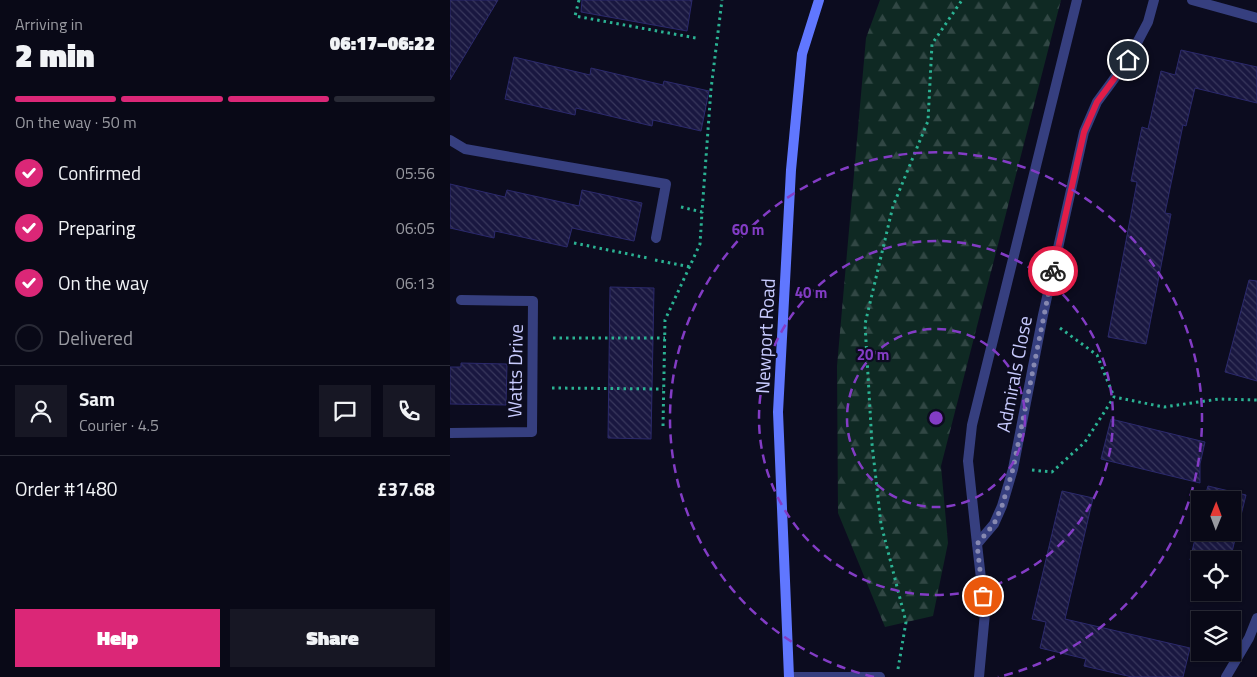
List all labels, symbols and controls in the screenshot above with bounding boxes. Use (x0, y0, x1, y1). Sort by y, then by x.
text: Arriving in (15, 12, 83, 36)
text: 06:17–06:22 (330, 28, 435, 57)
text: 2 min (15, 31, 95, 79)
pin (1107, 39, 1149, 81)
icon: home (1114, 46, 1142, 74)
text: On the way · 50 m (15, 110, 137, 134)
text: Confirmed (58, 158, 141, 187)
icon: check (15, 159, 43, 187)
text: 05:56 (396, 161, 435, 185)
text: Preparing (58, 213, 135, 242)
icon: check (15, 214, 43, 242)
text: 06:05 (396, 216, 435, 240)
text: 60 m (732, 218, 764, 241)
courier (1028, 246, 1078, 296)
icon: bike (1039, 257, 1067, 285)
text: On the way (58, 268, 149, 297)
icon: check (15, 269, 43, 297)
text: 06:13 (396, 271, 435, 295)
street label: Newport Road (747, 278, 782, 394)
text: 40 m (795, 281, 827, 304)
street label: Admirals Close (988, 313, 1039, 435)
text: Delivered (58, 323, 133, 352)
street label: Watts Drive (499, 324, 530, 418)
text: 20 m (857, 343, 889, 366)
text: Sam (79, 384, 115, 413)
button: person (15, 385, 67, 437)
button: chat (319, 385, 371, 437)
button: phone (383, 385, 435, 437)
centre of rings (927, 409, 945, 427)
text: Courier · 4.5 (79, 413, 159, 437)
text: Order #1480 (15, 474, 117, 503)
text: £37.68 (377, 474, 435, 503)
north arrow (1191, 491, 1241, 541)
map controls (1191, 491, 1241, 661)
button: locate (1191, 551, 1241, 601)
pin (962, 575, 1004, 617)
icon: bag (969, 582, 997, 610)
button: Help (15, 609, 220, 667)
button: Share (230, 609, 435, 667)
button: layers (1191, 611, 1241, 661)

